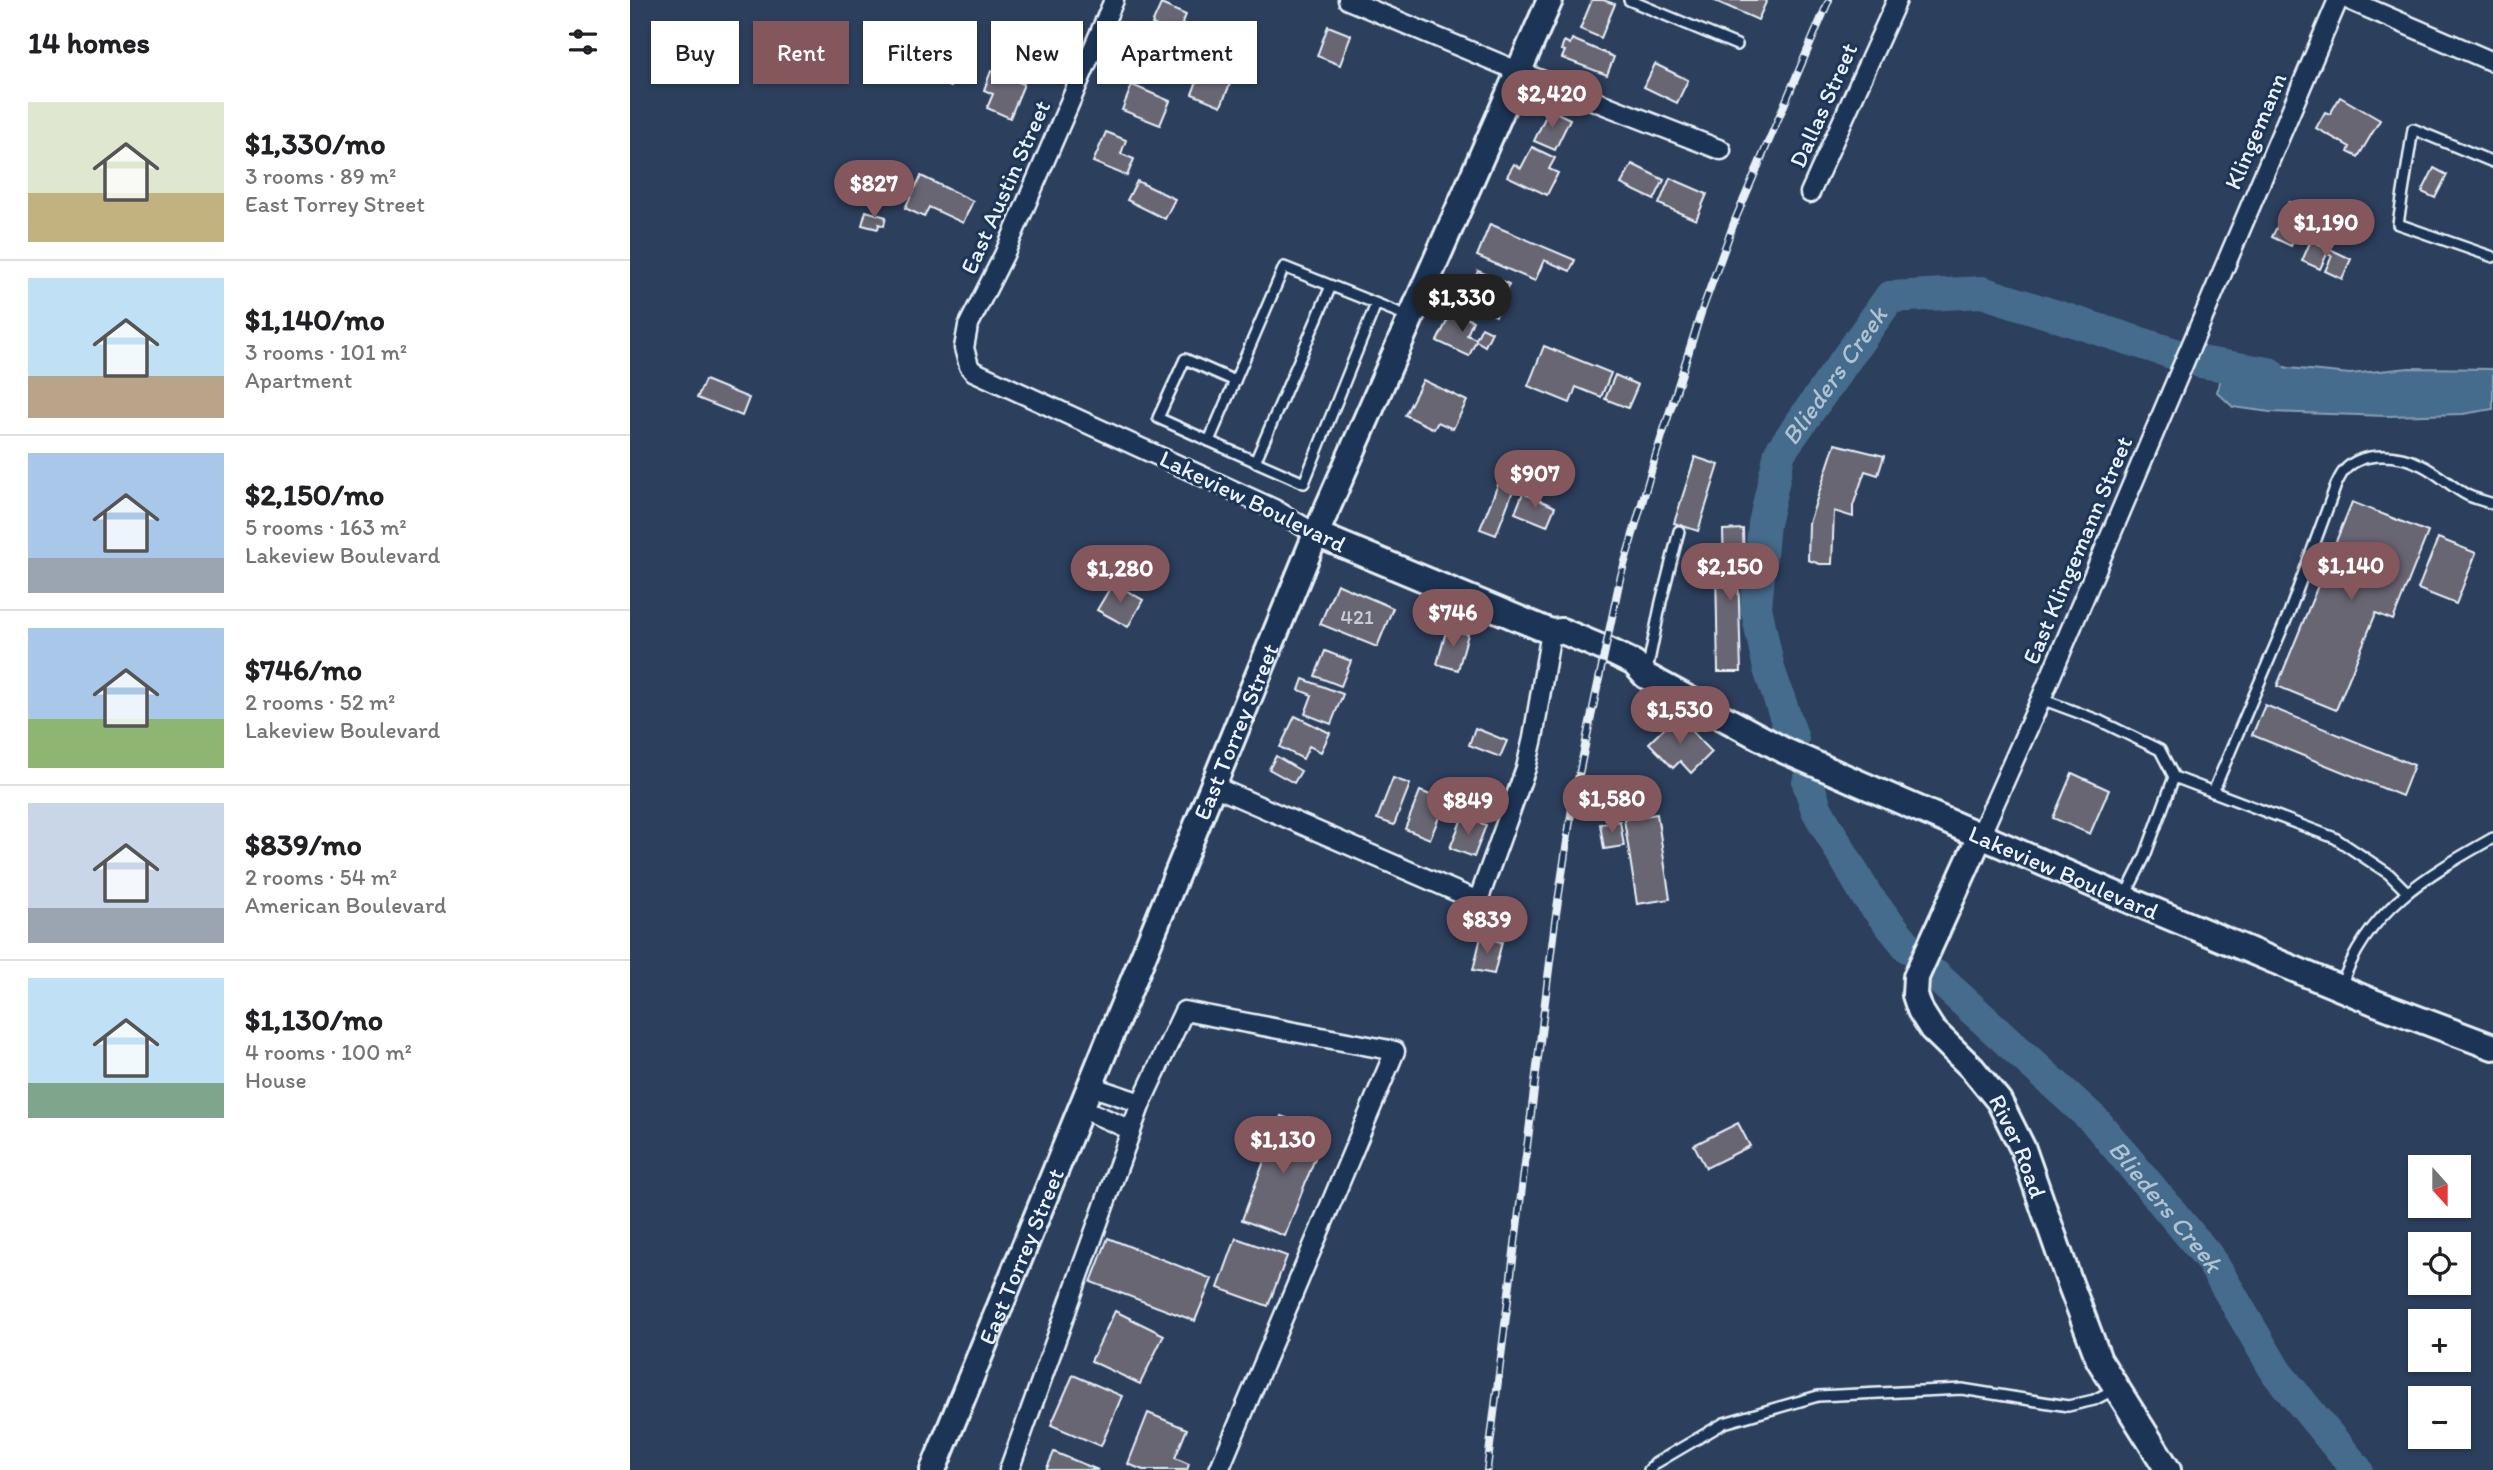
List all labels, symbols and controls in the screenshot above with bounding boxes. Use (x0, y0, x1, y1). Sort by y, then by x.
chip: Buy (651, 21, 739, 84)
chip: Rent (753, 21, 849, 84)
chip: Filters (863, 21, 977, 84)
chip: New (991, 21, 1083, 84)
chip: Apartment (1097, 21, 1257, 84)
icon: filters (564, 23, 602, 61)
text: 14 homes (28, 24, 150, 61)
street label: Dallas Street (1783, 38, 1863, 172)
street label: Klingemann (2217, 68, 2293, 194)
pin: $2,420 (1495, 71, 1609, 130)
text: $2,420 (1517, 79, 1587, 107)
street label: East Austin Street (954, 96, 1056, 278)
text: $1,330/mo (245, 125, 386, 162)
icon: home (84, 130, 168, 214)
pin: $827 (833, 160, 915, 220)
text: 3 rooms · 89 m² (245, 162, 396, 190)
text: $827 (850, 169, 898, 197)
text: East Torrey Street (245, 190, 425, 218)
pin: $1,190 (2269, 200, 2383, 259)
text: $1,190 (2294, 208, 2358, 236)
pin: $1,330 (1405, 274, 1519, 334)
text: $1,330 (1428, 283, 1496, 311)
water label: Blieders Creek (1774, 299, 1895, 451)
text: $1,140/mo (245, 301, 385, 338)
icon: home (84, 306, 168, 390)
text: 3 rooms · 101 m² (245, 338, 407, 366)
text: Apartment (245, 366, 352, 394)
street label: East Klingemann Street (2016, 432, 2138, 668)
street label: Lakeview Boulevard (1155, 443, 1351, 559)
pin: $907 (1494, 450, 1576, 510)
text: $907 (1510, 459, 1560, 487)
text: $2,150/mo (245, 476, 384, 513)
icon: home (84, 481, 168, 565)
text: 5 rooms · 163 m² (245, 513, 407, 541)
text: Lakeview Boulevard (245, 541, 440, 569)
pin: $1,140 (2294, 542, 2408, 602)
pin: $2,150 (1673, 544, 1787, 603)
pin: $1,280 (1063, 546, 1177, 605)
text: $1,140 (2318, 551, 2384, 579)
text: $2,150 (1697, 552, 1763, 580)
text: $1,280 (1087, 554, 1153, 582)
pin: $746 (1412, 590, 1494, 649)
text: $746 (1428, 598, 1478, 626)
house number: 421 (1340, 604, 1374, 629)
street label: East Torrey Street (1186, 639, 1284, 824)
text: $746/mo (245, 651, 362, 688)
icon: home (84, 656, 168, 740)
pin: $1,530 (1623, 686, 1737, 746)
text: 2 rooms · 52 m² (245, 688, 395, 716)
text: $1,530 (1647, 695, 1713, 723)
text: Lakeview Boulevard (245, 716, 440, 744)
pin: $1,580 (1555, 776, 1669, 835)
pin: $849 (1427, 778, 1509, 837)
text: $1,580 (1579, 784, 1645, 812)
text: $849 (1443, 786, 1493, 814)
street label: Lakeview Boulevard (1964, 818, 2163, 925)
text: $839/mo (245, 826, 362, 863)
icon: home (84, 831, 168, 915)
text: 2 rooms · 54 m² (245, 863, 397, 891)
text: American Boulevard (245, 891, 446, 919)
pin: $839 (1446, 897, 1528, 956)
text: $839 (1463, 905, 1511, 933)
text: $1,130/mo (245, 1001, 383, 1038)
icon: home (84, 1006, 168, 1090)
text: 4 rooms · 100 m² (245, 1038, 412, 1066)
text: House (245, 1066, 307, 1094)
street label: River Road (1983, 1089, 2053, 1202)
pin: $1,130 (1226, 1116, 1340, 1176)
text: $1,130 (1250, 1125, 1316, 1153)
water label: Blieders Creek (2102, 1134, 2231, 1279)
north arrow (2408, 1155, 2471, 1218)
map controls (2408, 1155, 2471, 1449)
street label: East Torrey Street (972, 1164, 1069, 1349)
button: locate (2408, 1232, 2471, 1295)
button: + (2408, 1309, 2471, 1372)
button: − (2408, 1386, 2471, 1449)

